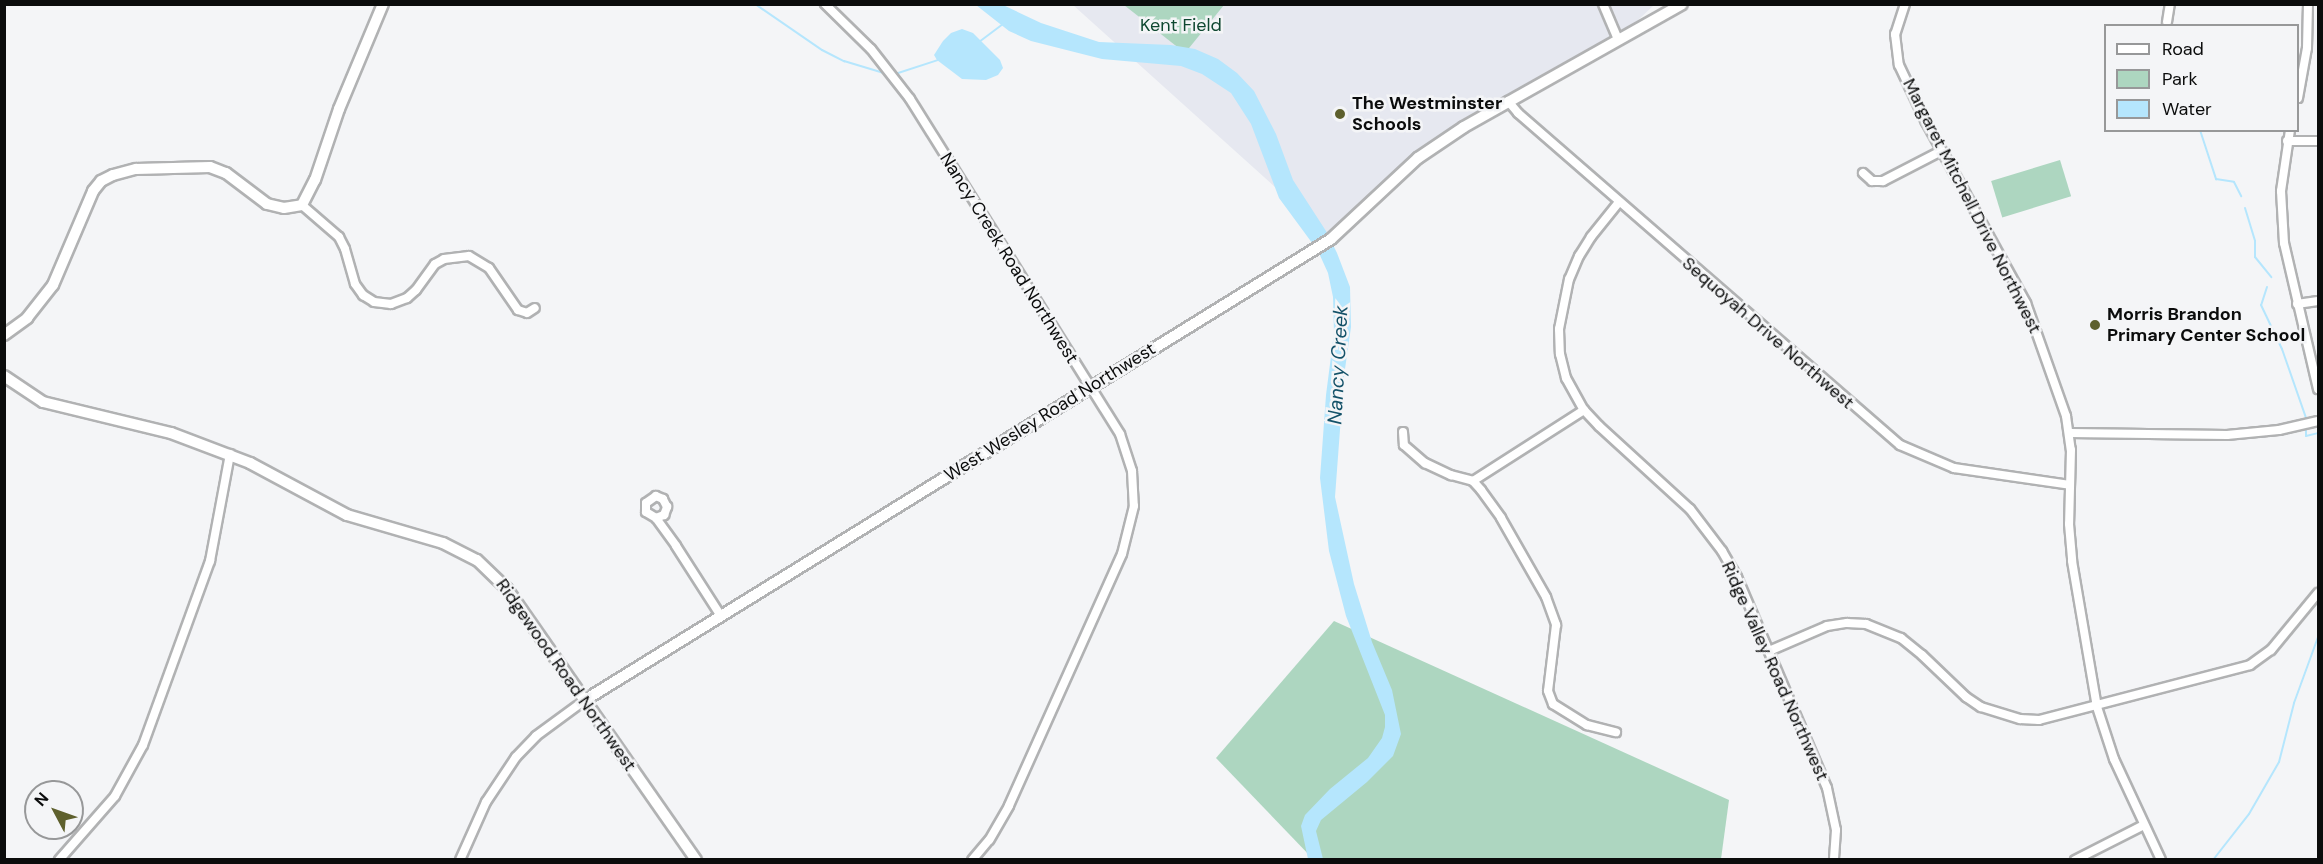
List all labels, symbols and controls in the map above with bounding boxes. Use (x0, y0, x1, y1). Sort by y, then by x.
park label: Kent Field (1140, 14, 1222, 36)
legend (2104, 24, 2299, 132)
text: Road (2162, 37, 2204, 61)
text: Park (2162, 67, 2198, 91)
street label: Margaret Mitchell Drive Northwest (1898, 75, 2046, 337)
place label: The Westminster Schools (1352, 93, 1502, 136)
text: Water (2162, 97, 2212, 121)
marker: The Westminster Schools (1333, 107, 1347, 121)
street label: Nancy Creek Road Northwest (935, 149, 1083, 367)
street label: Sequoyah Drive Northwest (1678, 253, 1858, 413)
place label: Morris Brandon Primary Center School (2107, 304, 2305, 346)
water label: Nancy Creek (1323, 305, 1353, 425)
marker: Morris Brandon Primary Center School (2088, 318, 2102, 332)
street label: West Wesley Road Northwest (940, 338, 1160, 486)
street label: Ridge Valley Road Northwest (1717, 558, 1833, 784)
street label: Ridgewood Road Northwest (491, 575, 641, 775)
north arrow (24, 780, 84, 840)
text: N (30, 788, 53, 810)

